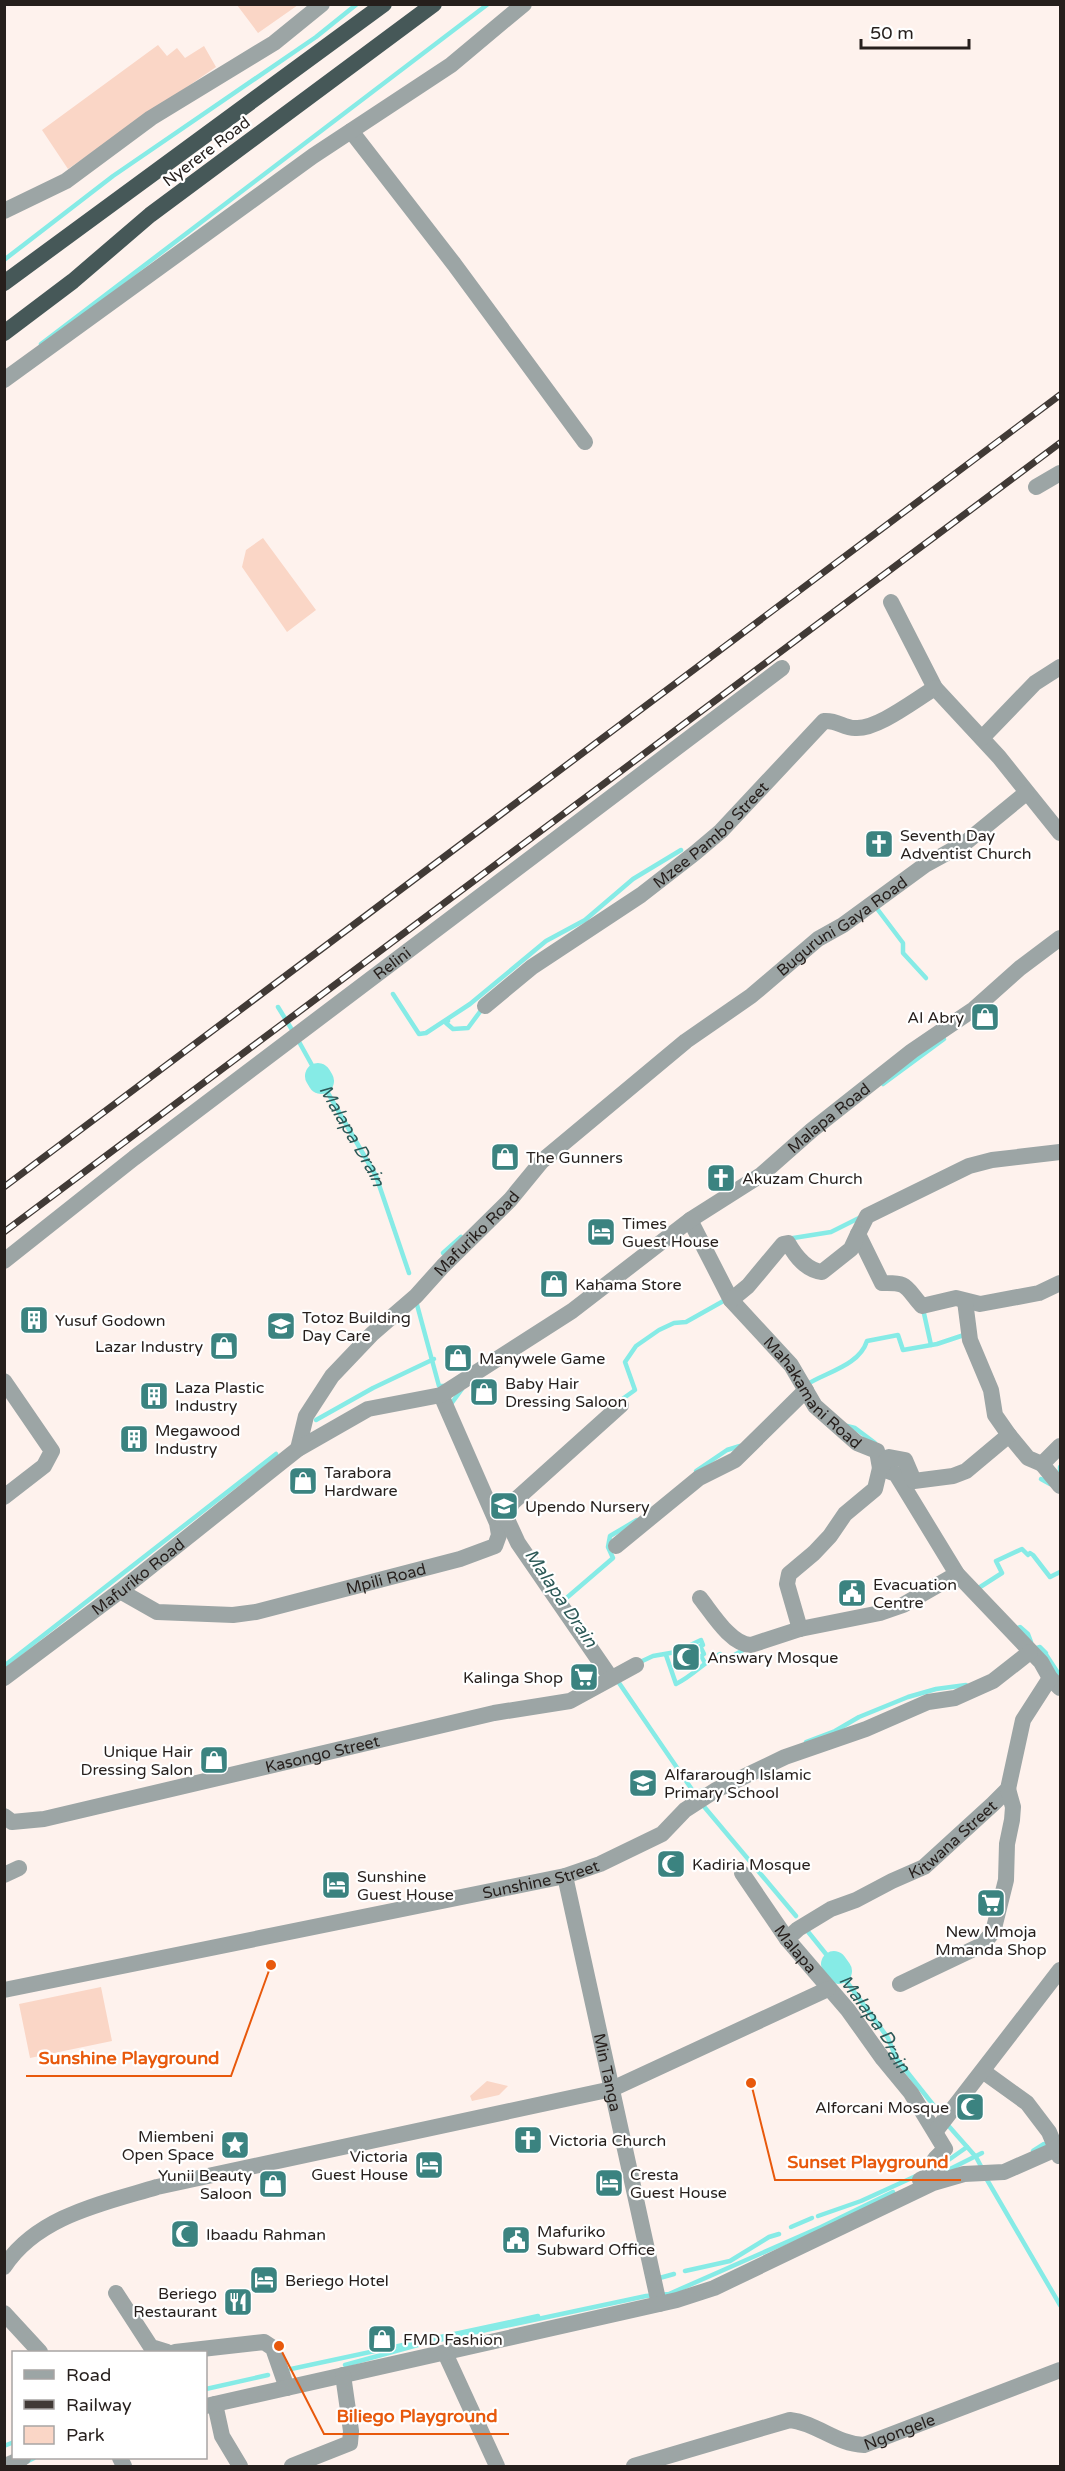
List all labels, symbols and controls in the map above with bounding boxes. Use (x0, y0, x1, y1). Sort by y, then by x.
scale bar (861, 12, 969, 50)
text: 50 m (870, 22, 914, 44)
street label: Nyerere Road (159, 112, 254, 191)
street label: Mzee Pambo Street (649, 778, 773, 893)
place label: Seventh Day Adventist Church (900, 826, 1032, 864)
church icon: Seventh Day Adventist Church (863, 828, 895, 860)
street label: Buguruni Gaya Road (773, 872, 912, 981)
street label: Relini (370, 943, 415, 985)
shop icon: Al Abry (969, 1001, 1001, 1033)
place label: Al Abry (907, 1008, 964, 1028)
street label: Malapa Road (784, 1079, 875, 1158)
water label: Malapa Drain (314, 1081, 390, 1190)
shop icon: The Gunners (489, 1141, 521, 1173)
place label: The Gunners (526, 1148, 623, 1168)
church icon: Akuzam Church (705, 1162, 737, 1194)
place label: Akuzam Church (742, 1169, 863, 1189)
street label: Mafuriko Road (430, 1187, 524, 1281)
place label: Times Guest House (622, 1214, 719, 1252)
hotel icon: Times Guest House (585, 1216, 617, 1248)
shop icon: Kahama Store (538, 1268, 570, 1300)
place label: Kahama Store (575, 1275, 681, 1295)
building icon: Yusuf Godown (18, 1304, 50, 1336)
place label: Totoz Building Day Care (302, 1308, 411, 1346)
school or university icon: Totoz Building Day Care (265, 1310, 297, 1342)
place label: Yusuf Godown (55, 1311, 166, 1331)
shop icon: Lazar Industry (208, 1330, 240, 1362)
street label: Mahakamani Road (759, 1333, 866, 1454)
place label: Lazar Industry (95, 1337, 203, 1357)
shop icon: Manywele Game (442, 1342, 474, 1374)
place label: Manywele Game (479, 1349, 605, 1369)
place label: Baby Hair Dressing Saloon (505, 1374, 627, 1412)
shop icon: Baby Hair Dressing Saloon (468, 1376, 500, 1408)
place label: Laza Plastic Industry (175, 1378, 264, 1416)
building icon: Laza Plastic Industry (138, 1380, 170, 1412)
place label: Megawood Industry (155, 1421, 240, 1459)
building icon: Megawood Industry (118, 1423, 150, 1455)
place label: Tarabora Hardware (324, 1463, 398, 1501)
shop icon: Tarabora Hardware (287, 1465, 319, 1497)
school or university icon: Upendo Nursery (488, 1490, 520, 1522)
place label: Upendo Nursery (525, 1497, 650, 1517)
street label: Mafuriko Road (88, 1534, 189, 1620)
water label: Malapa Drain (520, 1545, 603, 1652)
street label: Mpili Road (344, 1559, 428, 1599)
place label: Evacuation Centre (873, 1575, 957, 1613)
public building icon: Evacuation Centre (836, 1577, 868, 1609)
mosque icon: Answary Mosque (670, 1641, 702, 1673)
place label: Answary Mosque (707, 1648, 838, 1668)
supermarket icon: Kalinga Shop (568, 1661, 600, 1693)
place label: Kalinga Shop (463, 1668, 563, 1688)
street label: Kasongo Street (263, 1731, 382, 1778)
place label: Unique Hair Dressing Salon (81, 1742, 194, 1780)
shop icon: Unique Hair Dressing Salon (198, 1744, 230, 1776)
place label: Alfararough Islamic Primary School (664, 1765, 811, 1803)
school or university icon: Alfararough Islamic Primary School (627, 1767, 659, 1799)
street label: Kitwana Street (906, 1796, 1001, 1884)
mosque icon: Kadiria Mosque (655, 1848, 687, 1880)
place label: Kadiria Mosque (692, 1855, 811, 1875)
street label: Sunshine Street (481, 1856, 602, 1904)
place label: Sunshine Guest House (357, 1867, 454, 1905)
hotel icon: Sunshine Guest House (320, 1869, 352, 1901)
supermarket icon: New Mmoja Mmanda Shop (975, 1887, 1007, 1919)
street label: Malapa (769, 1921, 821, 1978)
place label: New Mmoja Mmanda Shop (935, 1922, 1047, 1960)
water label: Malapa Drain (834, 1970, 916, 2079)
street label: Min Tanga (589, 2032, 625, 2114)
callout: Sunshine Playground (26, 2040, 231, 2076)
text: Sunshine Playground (39, 2047, 219, 2069)
mosque icon: Alforcani Mosque (954, 2091, 986, 2123)
place label: Alforcani Mosque (815, 2098, 949, 2118)
church icon: Victoria Church (512, 2124, 544, 2156)
place label: Miembeni Open Space (122, 2127, 214, 2165)
place icon: Miembeni Open Space (219, 2129, 251, 2161)
place label: Victoria Church (549, 2131, 666, 2151)
callout: Sunset Playground (775, 2144, 961, 2180)
place label: Victoria Guest House (311, 2147, 408, 2185)
hotel icon: Victoria Guest House (413, 2149, 445, 2181)
text: Sunset Playground (787, 2151, 949, 2173)
place label: Cresta Guest House (630, 2165, 727, 2203)
place label: Yunii Beauty Saloon (158, 2166, 252, 2204)
hotel icon: Cresta Guest House (593, 2167, 625, 2199)
shop icon: Yunii Beauty Saloon (257, 2168, 289, 2200)
mosque icon: Ibaadu Rahman (169, 2218, 201, 2250)
place label: Mafuriko Subward Office (537, 2222, 655, 2260)
public building icon: Mafuriko Subward Office (500, 2224, 532, 2256)
place label: Ibaadu Rahman (206, 2225, 326, 2245)
hotel icon: Beriego Hotel (248, 2264, 280, 2296)
place label: Beriego Hotel (285, 2271, 389, 2291)
place label: Beriego Restaurant (133, 2284, 217, 2322)
restaurant icon: Beriego Restaurant (222, 2286, 254, 2318)
shop icon: FMD Fashion (366, 2323, 398, 2355)
place label: FMD Fashion (403, 2330, 503, 2350)
legend (12, 2351, 207, 2459)
text: Road (66, 2364, 111, 2386)
text: Railway (66, 2394, 132, 2416)
callout: Biliego Playground (324, 2398, 509, 2434)
text: Biliego Playground (336, 2405, 498, 2427)
street label: Ngongele (861, 2410, 938, 2455)
text: Park (66, 2424, 105, 2446)

